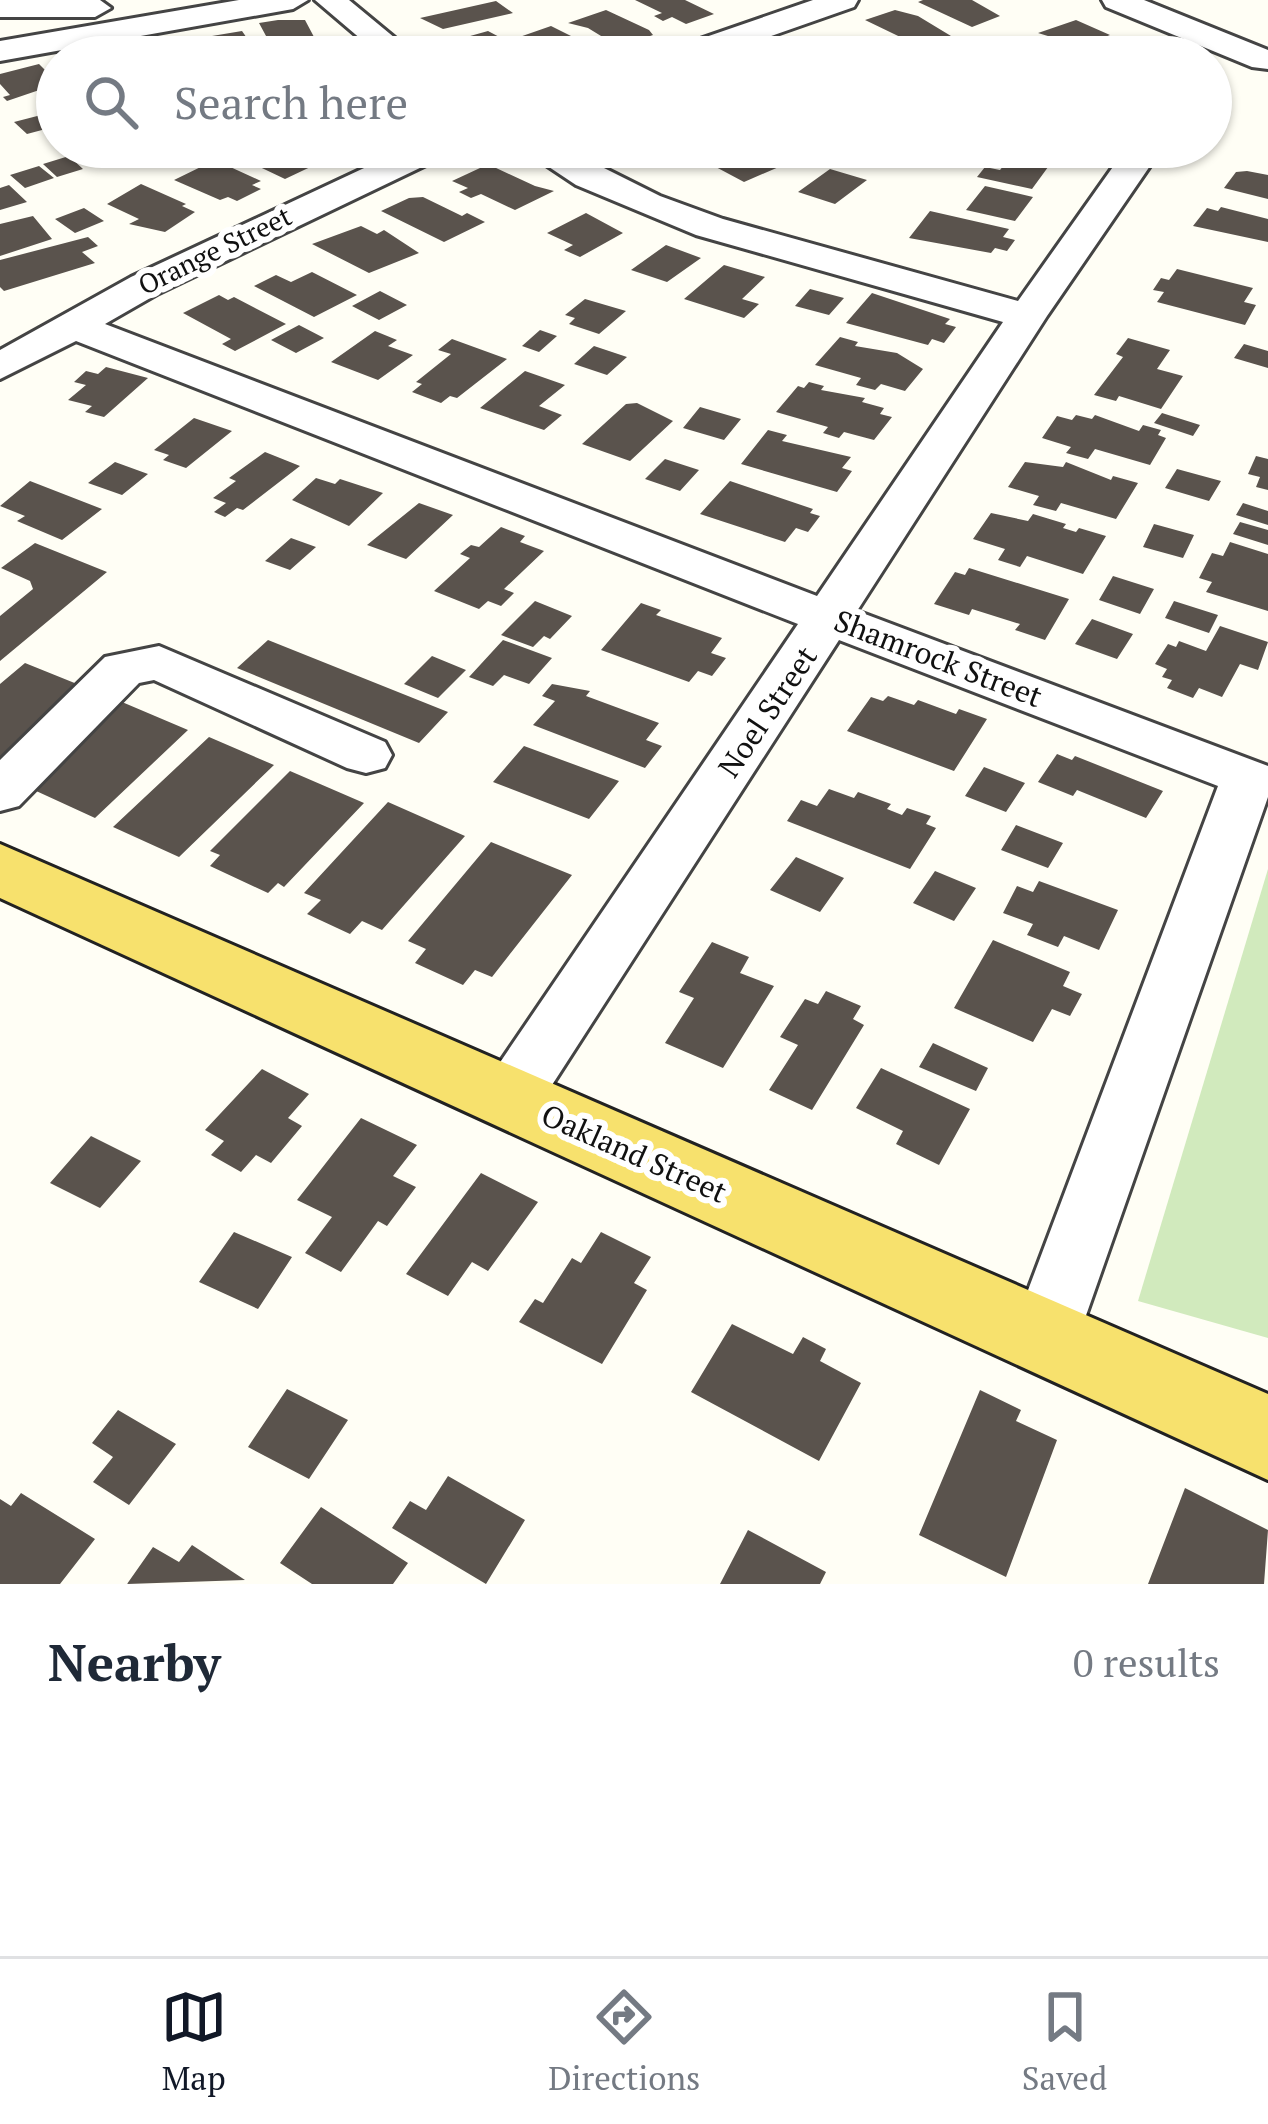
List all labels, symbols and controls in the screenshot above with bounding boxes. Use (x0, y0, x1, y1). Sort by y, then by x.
search box (36, 36, 1232, 168)
icon: search (78, 69, 144, 135)
text: Search here (174, 72, 408, 132)
street label: Orange Street (132, 197, 297, 303)
street label: Shamrock Street (829, 600, 1048, 716)
street label: Noel Street (709, 638, 826, 785)
street label: Oakland Street (535, 1094, 733, 1212)
text: Nearby (48, 1628, 221, 1696)
text: 0 results (1073, 1636, 1220, 1688)
tab: Map (161, 1984, 227, 2099)
tab: Directions (548, 1984, 700, 2099)
tab: Saved (1022, 1984, 1107, 2099)

